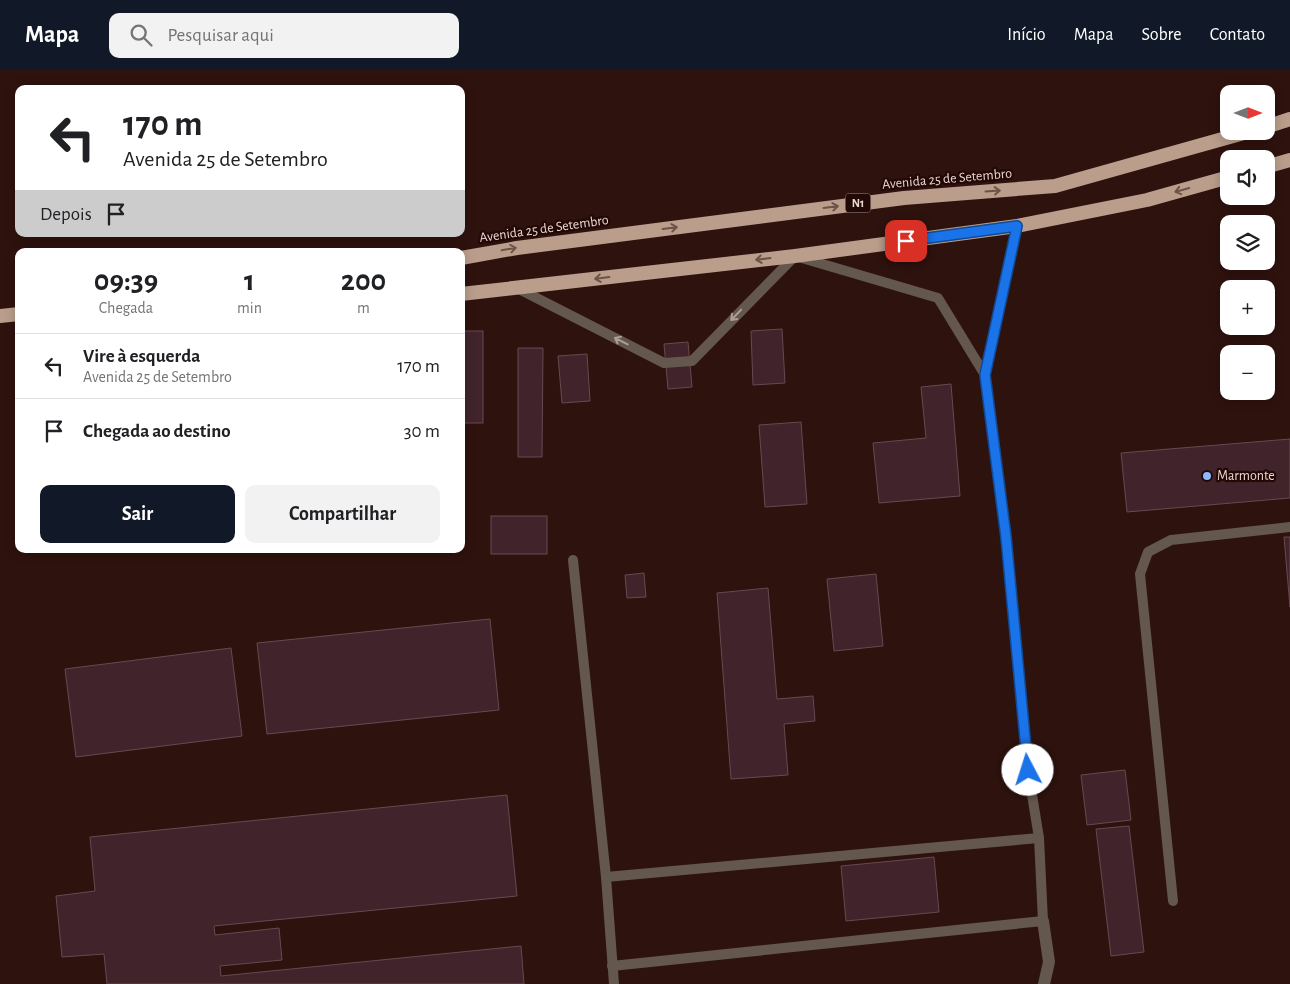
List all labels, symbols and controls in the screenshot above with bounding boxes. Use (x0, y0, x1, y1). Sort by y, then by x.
search box (109, 13, 459, 58)
icon: search (127, 21, 155, 49)
text: Mapa (25, 23, 79, 47)
text: Pesquisar aqui (167, 26, 274, 45)
text: Início (1007, 26, 1046, 44)
text: Mapa (1074, 26, 1114, 44)
text: Sobre (1142, 26, 1182, 44)
text: Contato (1210, 26, 1265, 44)
north arrow (1220, 85, 1275, 140)
map controls (1220, 85, 1275, 400)
icon: left (40, 105, 105, 170)
text: 170 m (123, 107, 203, 142)
text: Avenida 25 de Setembro (123, 148, 328, 170)
button: sound (1220, 150, 1275, 205)
street label: Avenida 25 de Setembro (881, 166, 1013, 192)
one-way arrow (985, 186, 1001, 196)
one-way arrow (1174, 186, 1190, 196)
road number: N1 (846, 194, 870, 212)
icon: arrive (102, 200, 130, 228)
one-way arrow (823, 202, 839, 212)
text: Depois (40, 205, 92, 224)
street label: Avenida 25 de Setembro (478, 213, 610, 245)
button: layers (1220, 215, 1275, 270)
pin (885, 220, 927, 262)
one-way arrow (662, 223, 678, 233)
icon: arrive (892, 227, 920, 255)
one-way arrow (501, 244, 517, 254)
one-way arrow (755, 254, 771, 264)
text: 09:39 (94, 266, 158, 296)
text: 1 (244, 266, 255, 296)
text: 200 (341, 266, 386, 296)
one-way arrow (594, 273, 610, 283)
button: + (1220, 280, 1275, 335)
text: Chegada (99, 300, 153, 316)
text: min (237, 300, 262, 316)
text: m (357, 300, 370, 316)
one-way arrow (731, 309, 743, 321)
one-way arrow (613, 336, 628, 346)
button: − (1220, 345, 1275, 400)
text: Vire à esquerda (83, 347, 200, 366)
icon: left (40, 352, 68, 380)
text: 170 m (397, 357, 440, 376)
text: Avenida 25 de Setembro (83, 369, 232, 385)
icon: arrive (40, 417, 68, 445)
text: Chegada ao destino (83, 422, 231, 441)
text: 30 m (404, 422, 440, 441)
place label: Marmonte (1217, 469, 1275, 483)
marker: Marmonte (1201, 470, 1213, 482)
button: Sair (40, 485, 235, 543)
button: Compartilhar (245, 485, 440, 543)
position arrow (1001, 743, 1053, 795)

